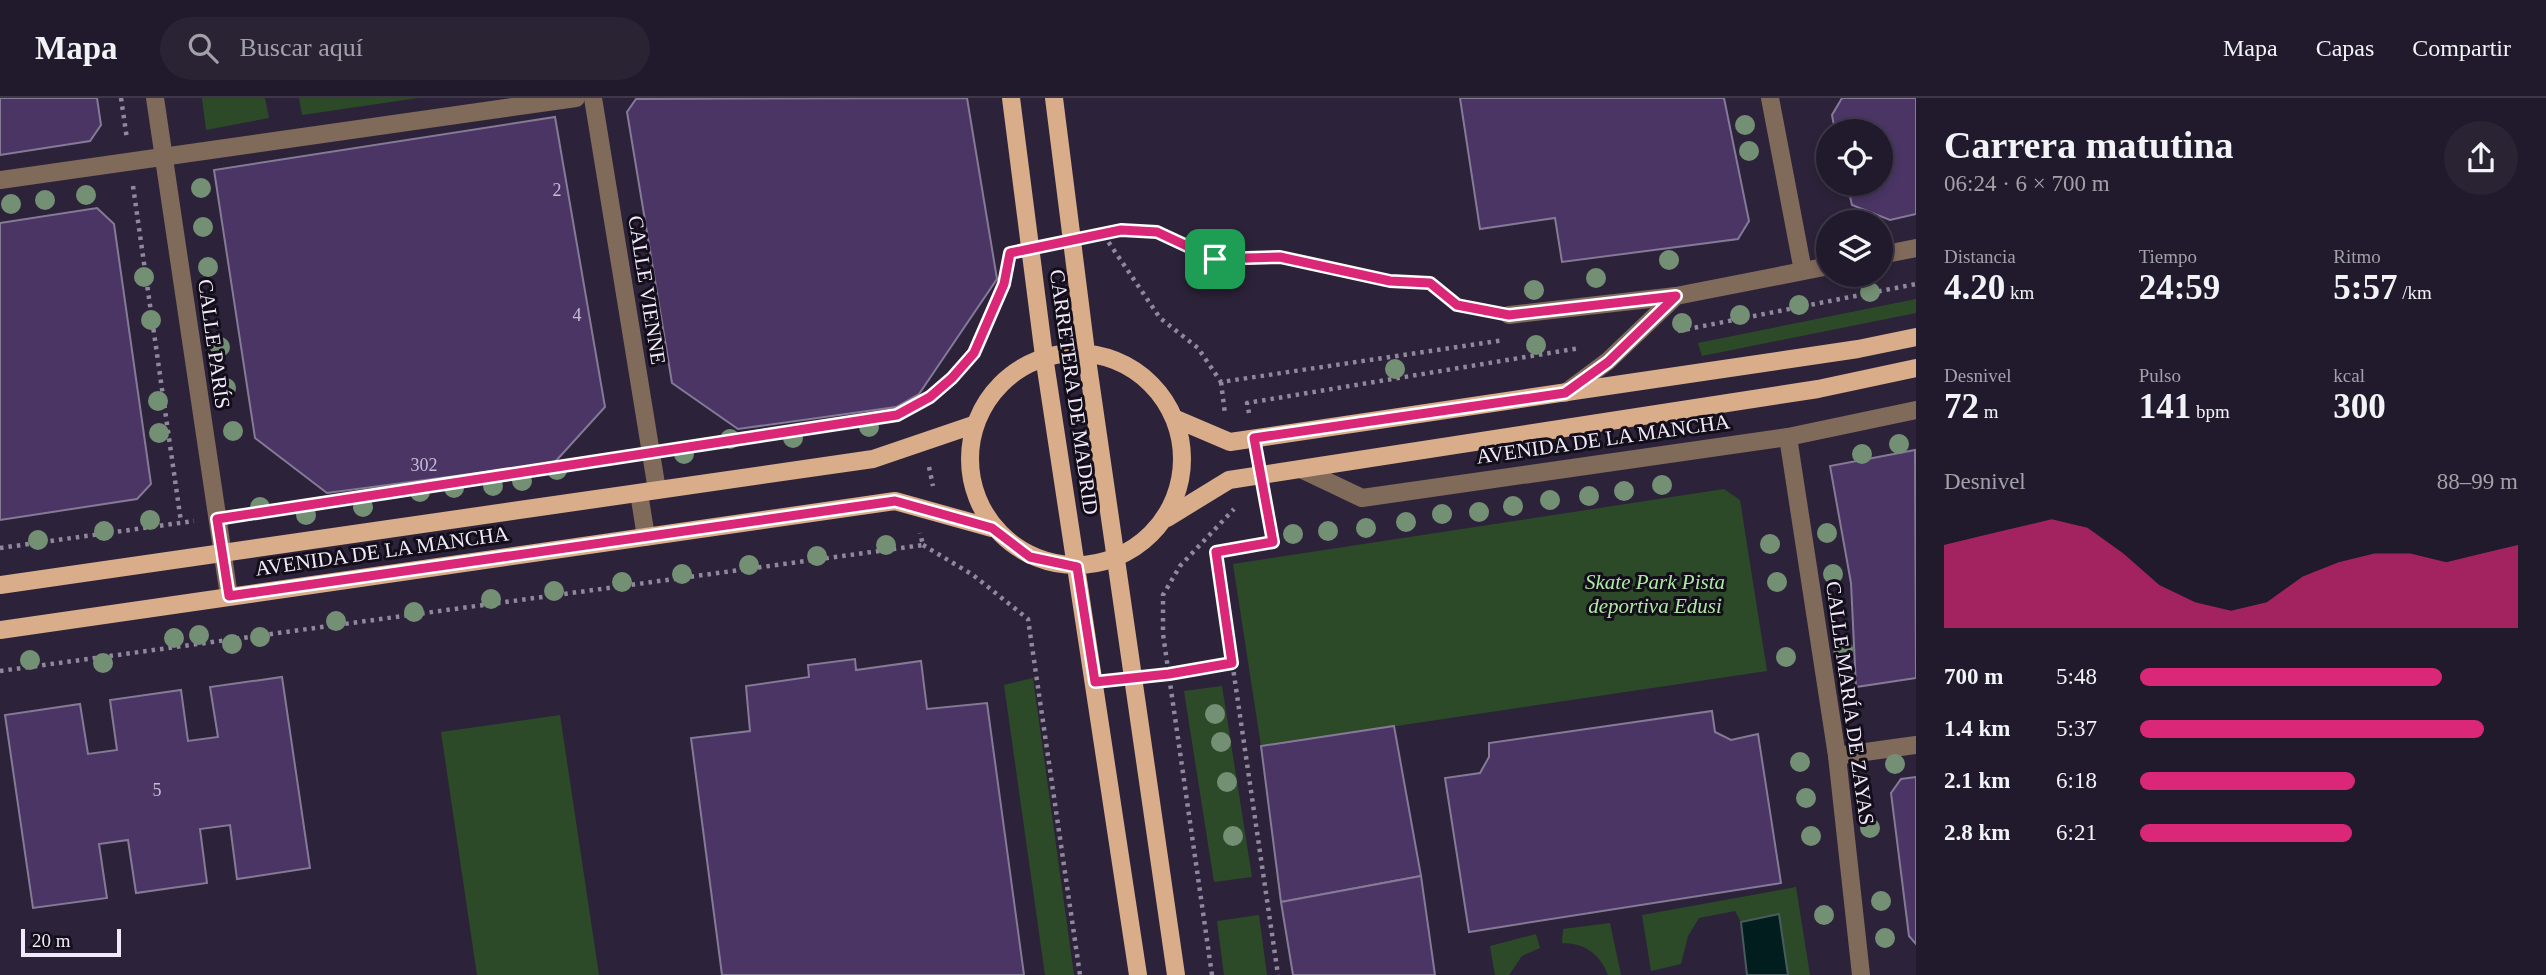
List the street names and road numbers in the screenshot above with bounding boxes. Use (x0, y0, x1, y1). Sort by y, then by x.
street label: CALLE VIENNE (623, 214, 671, 366)
street label: CARRETERA DE MADRID (1045, 268, 1103, 516)
street label: CALLE PARÍS (193, 278, 235, 410)
street label: AVENIDA DE LA MANCHA (1475, 409, 1732, 469)
street label: AVENIDA DE LA MANCHA (254, 521, 511, 581)
street label: CALLE MARÍA DE ZAYAS (1821, 580, 1879, 826)

